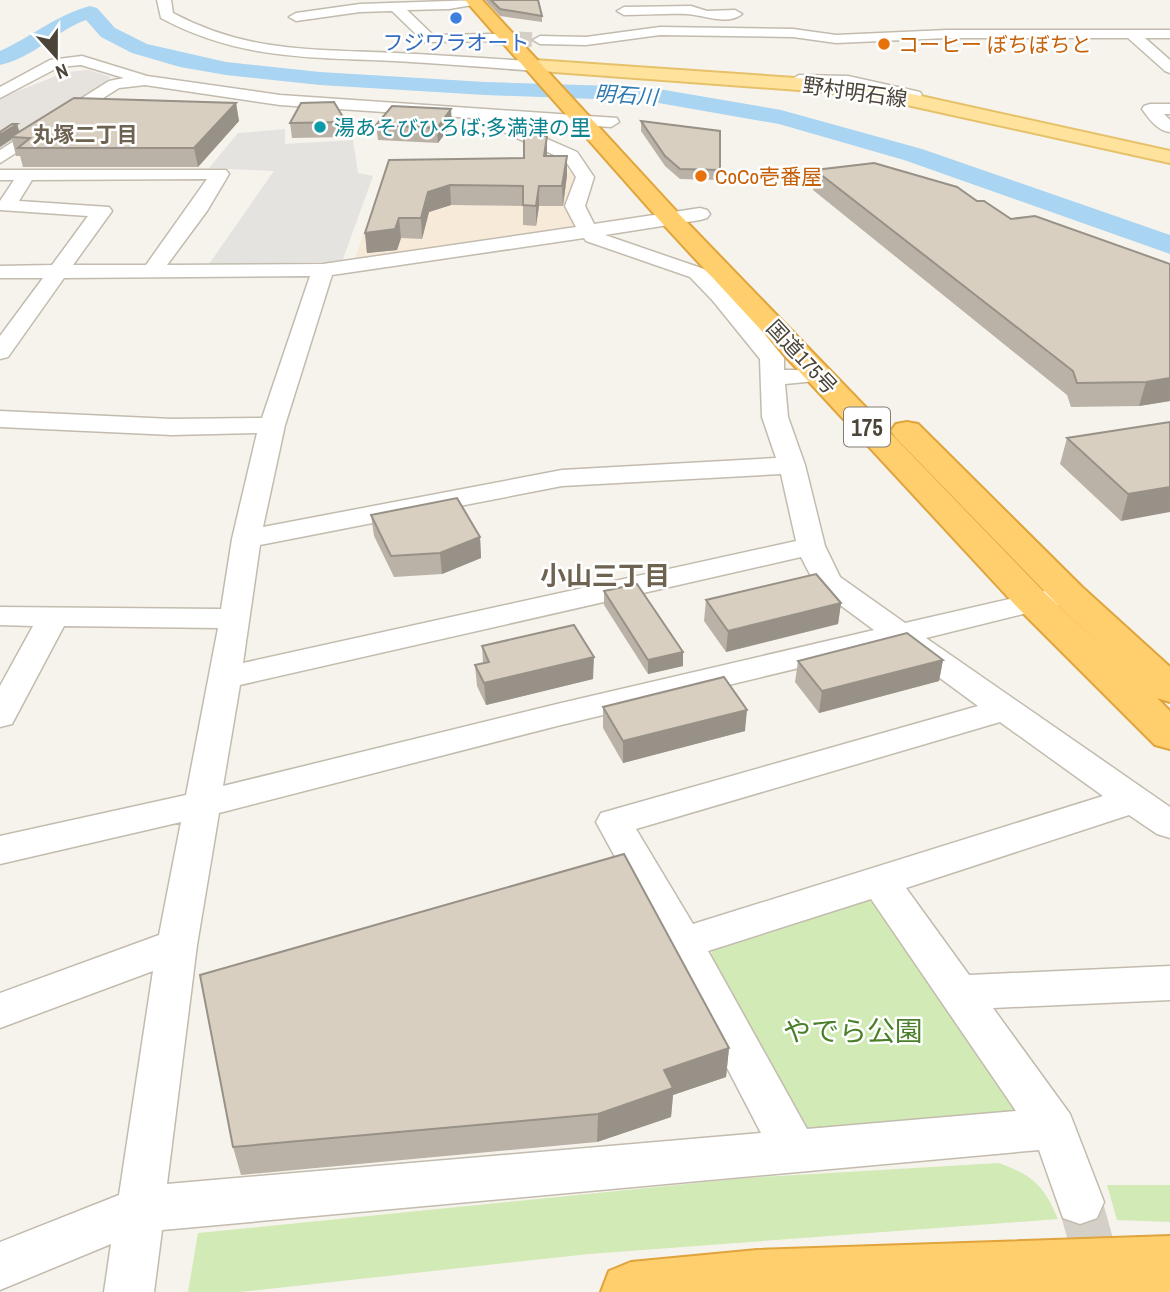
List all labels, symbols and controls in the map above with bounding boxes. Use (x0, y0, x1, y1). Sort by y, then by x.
marker: フジワラオート (448, 10, 464, 26)
north arrow (21, 21, 91, 91)
place label: フジワラオート (383, 28, 530, 57)
place label: コーヒー ぼちぼちと (898, 30, 1092, 59)
marker: コーヒー ぼちぼちと (876, 36, 892, 52)
text: N (52, 58, 72, 86)
street label: 野村明石線 (801, 70, 909, 114)
water label: 明石川 (594, 78, 660, 112)
place label: 湯あそびひろば;多満津の里 (334, 113, 591, 142)
marker: 湯あそびひろば;多満津の里 (312, 119, 328, 135)
district label: 丸塚二丁目 (33, 120, 138, 149)
place label: CoCo壱番屋 (715, 162, 822, 191)
marker: CoCo壱番屋 (693, 168, 709, 184)
street label: 国道175号 (760, 314, 844, 400)
road number: 175 (844, 408, 890, 446)
district label: 小山三丁目 (540, 558, 670, 593)
park label: やでら公園 (783, 1012, 923, 1050)

